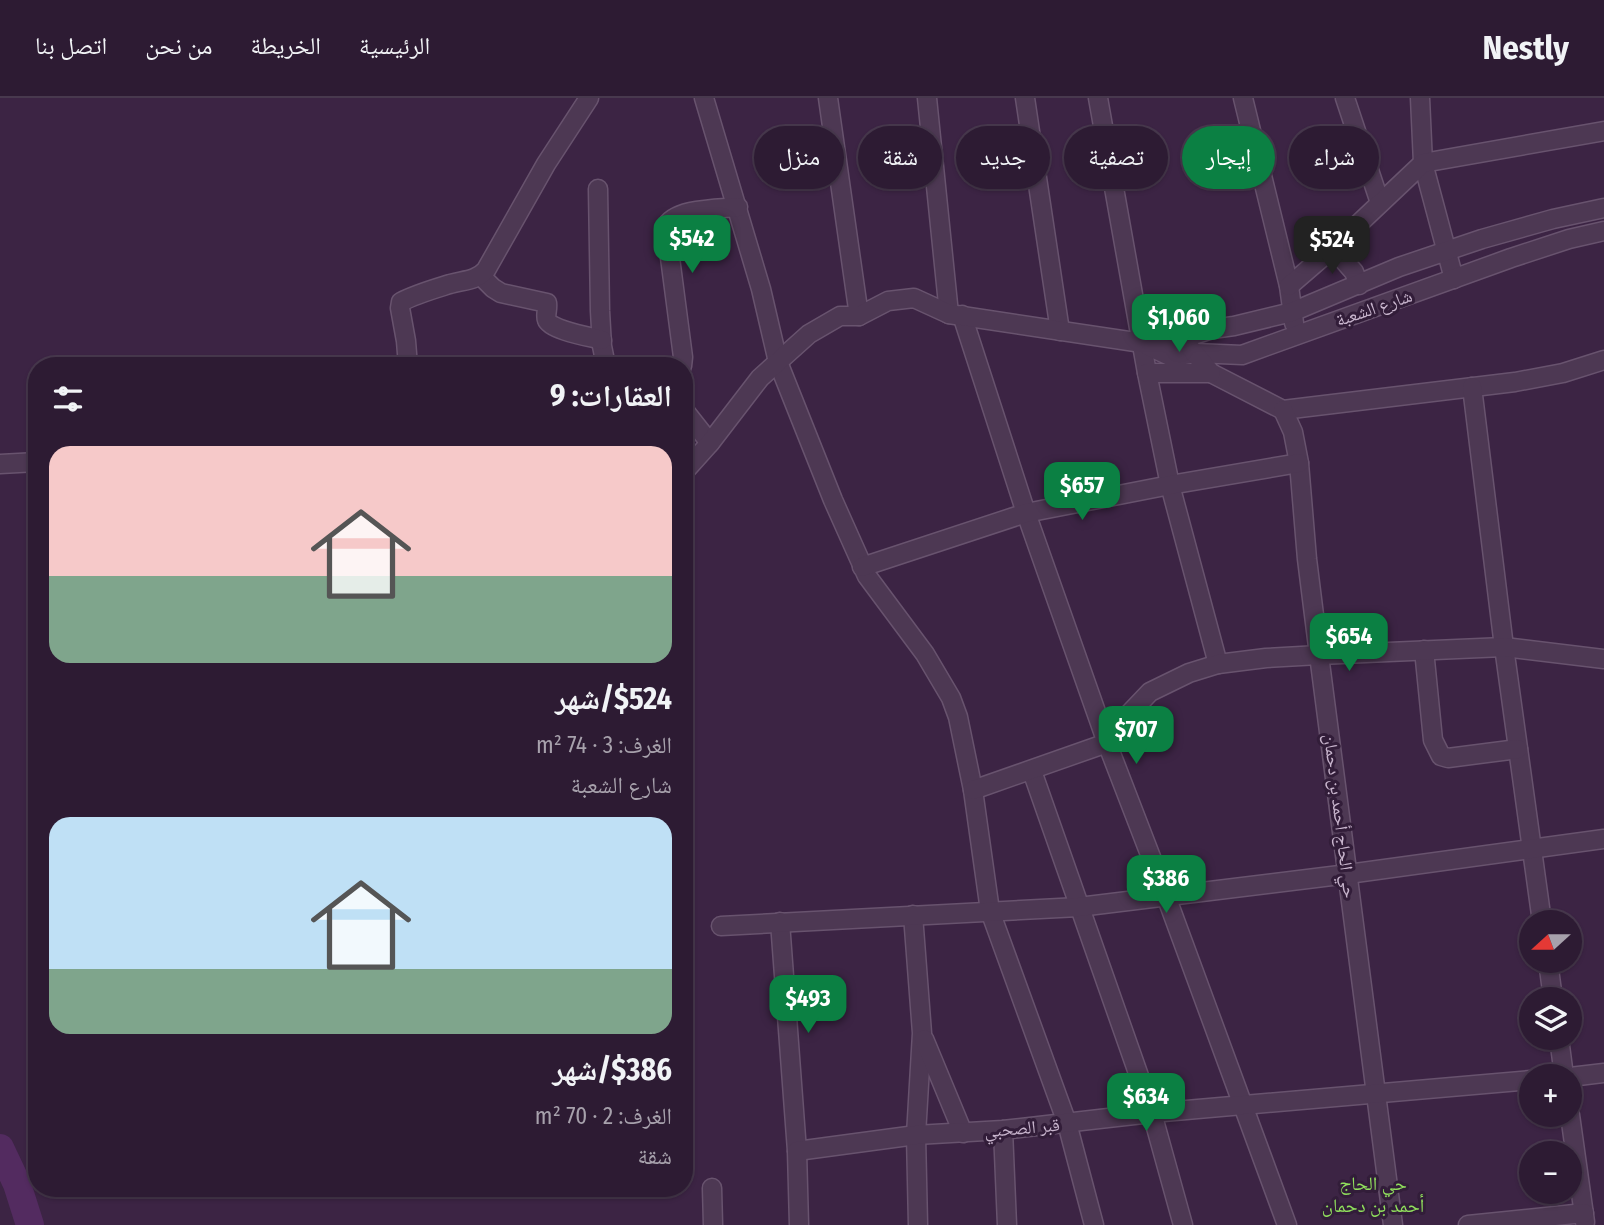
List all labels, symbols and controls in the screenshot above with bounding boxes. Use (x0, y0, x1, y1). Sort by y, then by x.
text: Nestly (1482, 28, 1569, 68)
text: اتصل بنا (35, 32, 107, 60)
text: من نحن (145, 32, 212, 60)
text: الخريطة (250, 32, 321, 60)
text: الرئيسية (359, 32, 430, 60)
chip: منزل (754, 126, 844, 189)
chip: شقة (858, 126, 942, 189)
chip: جديد (956, 126, 1050, 189)
chip: تصفية (1064, 126, 1168, 189)
chip: إيجار (1182, 126, 1275, 189)
chip: شراء (1289, 126, 1379, 189)
pin: $542 (651, 216, 733, 275)
pin: $524 (1291, 216, 1373, 276)
text: $542 (670, 224, 714, 252)
text: $524 (1310, 225, 1354, 253)
street label: شارع الشعبة (1333, 285, 1415, 331)
pin: $1,060 (1122, 294, 1236, 354)
text: $1,060 (1148, 303, 1210, 331)
text: العقارات: 9 (550, 378, 672, 414)
icon: filters (49, 380, 87, 418)
pin: $657 (1041, 462, 1123, 522)
text: $657 (1060, 471, 1104, 499)
icon: home (298, 491, 424, 617)
pin: $654 (1308, 614, 1390, 673)
text: $654 (1326, 622, 1372, 650)
text: $524/شهر (555, 681, 672, 717)
pin: $707 (1095, 706, 1177, 766)
text: $707 (1115, 715, 1157, 743)
text: الغرف: 3 · 74 m² (536, 731, 672, 759)
street label: حي الحاج أحمد بن دحمان (1315, 733, 1361, 900)
text: شارع الشعبة (571, 771, 672, 799)
pin: $386 (1125, 856, 1207, 915)
icon: home (298, 862, 424, 988)
text: $386 (1143, 864, 1189, 892)
north arrow (1519, 910, 1582, 973)
map controls (1519, 910, 1582, 1204)
pin: $493 (767, 976, 849, 1035)
text: $493 (785, 984, 831, 1012)
button: layers (1519, 987, 1582, 1050)
text: $386/شهر (553, 1052, 672, 1088)
button: + (1519, 1064, 1582, 1127)
pin: $634 (1105, 1074, 1187, 1133)
text: $634 (1123, 1082, 1169, 1110)
text: الغرف: 2 · 70 m² (535, 1102, 672, 1130)
street label: قبر الصحبي (983, 1114, 1061, 1146)
button: − (1519, 1141, 1582, 1204)
text: شقة (638, 1142, 672, 1170)
district label: حي الحاج أحمد بن دحمان (1322, 1172, 1424, 1217)

